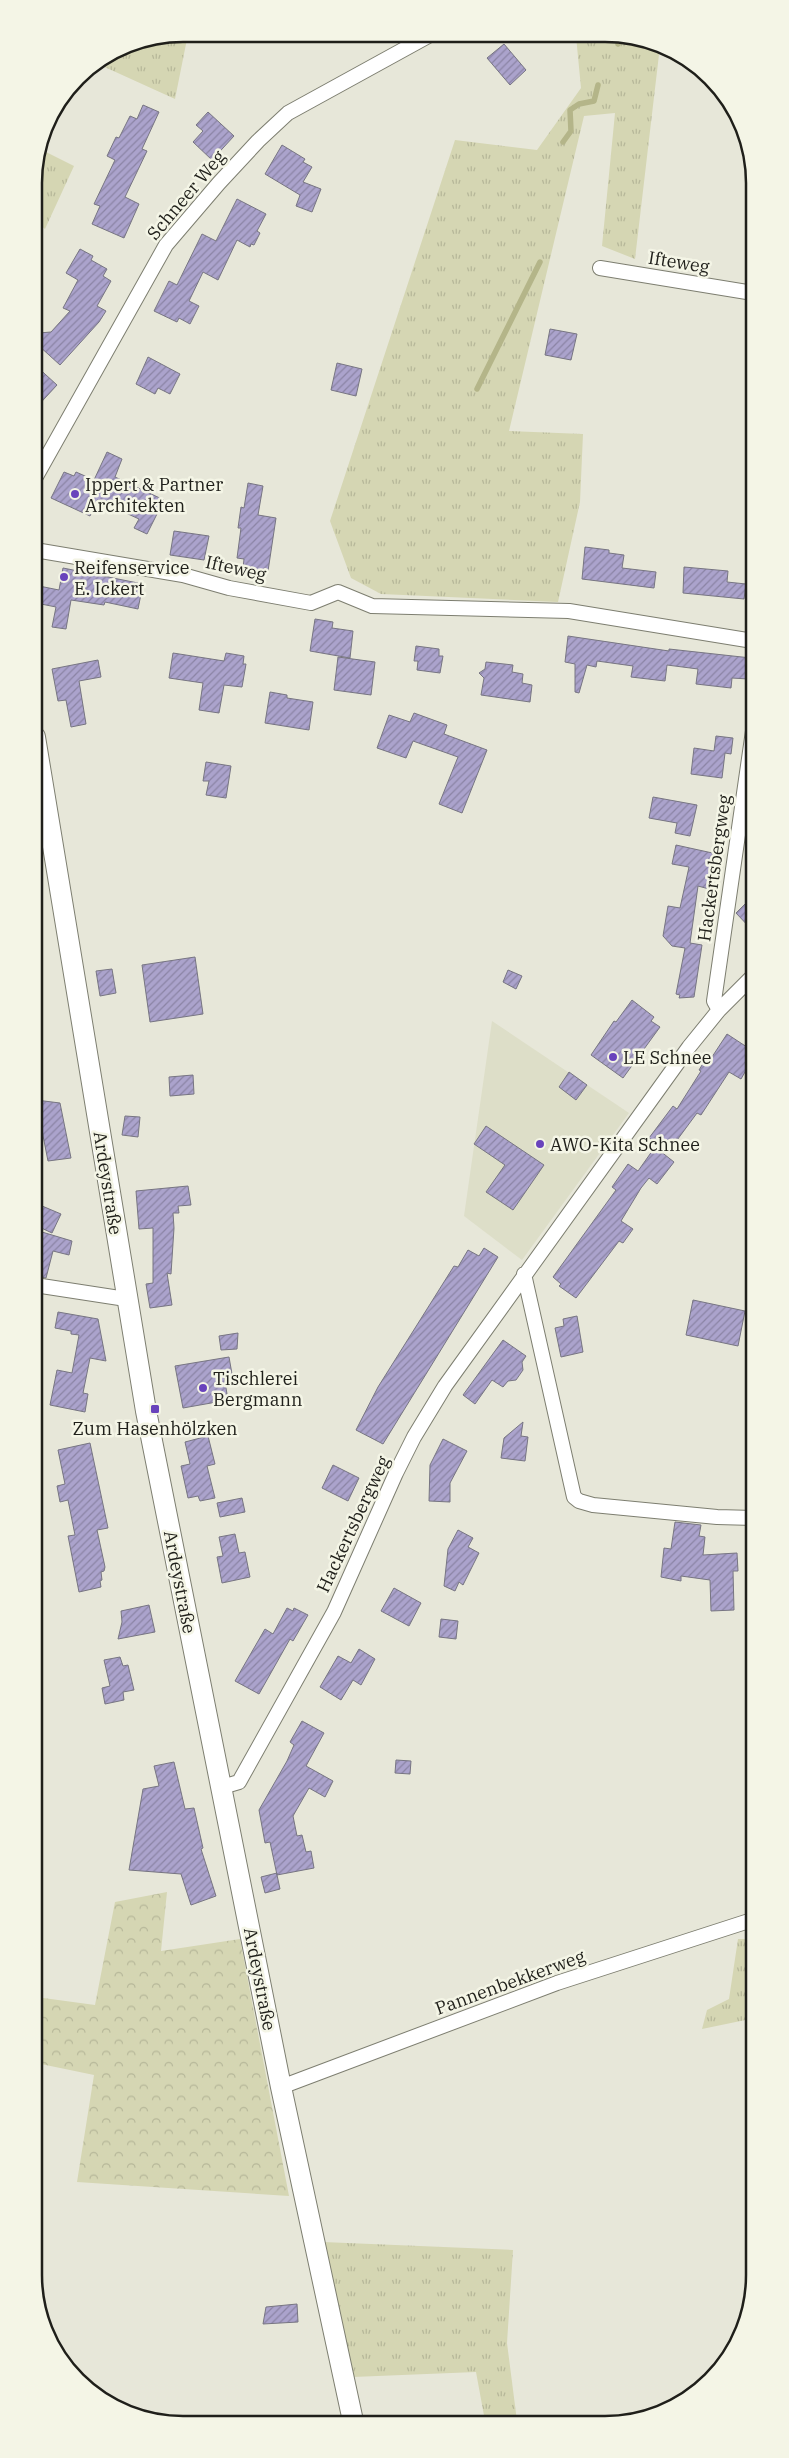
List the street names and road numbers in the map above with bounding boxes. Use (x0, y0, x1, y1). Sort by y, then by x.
street label: Schneer Weg (142, 145, 230, 245)
street label: Ifteweg (647, 246, 711, 278)
street label: Ifteweg (203, 550, 269, 586)
street label: Hackertsbergweg (692, 793, 736, 943)
street label: Ardeystraße (88, 1130, 128, 1236)
street label: Hackertsbergweg (311, 1452, 395, 1596)
street label: Ardeystraße (159, 1529, 201, 1635)
street label: Ardeystraße (239, 1926, 281, 2032)
street label: Pannenbekkerweg (432, 1944, 588, 2020)

